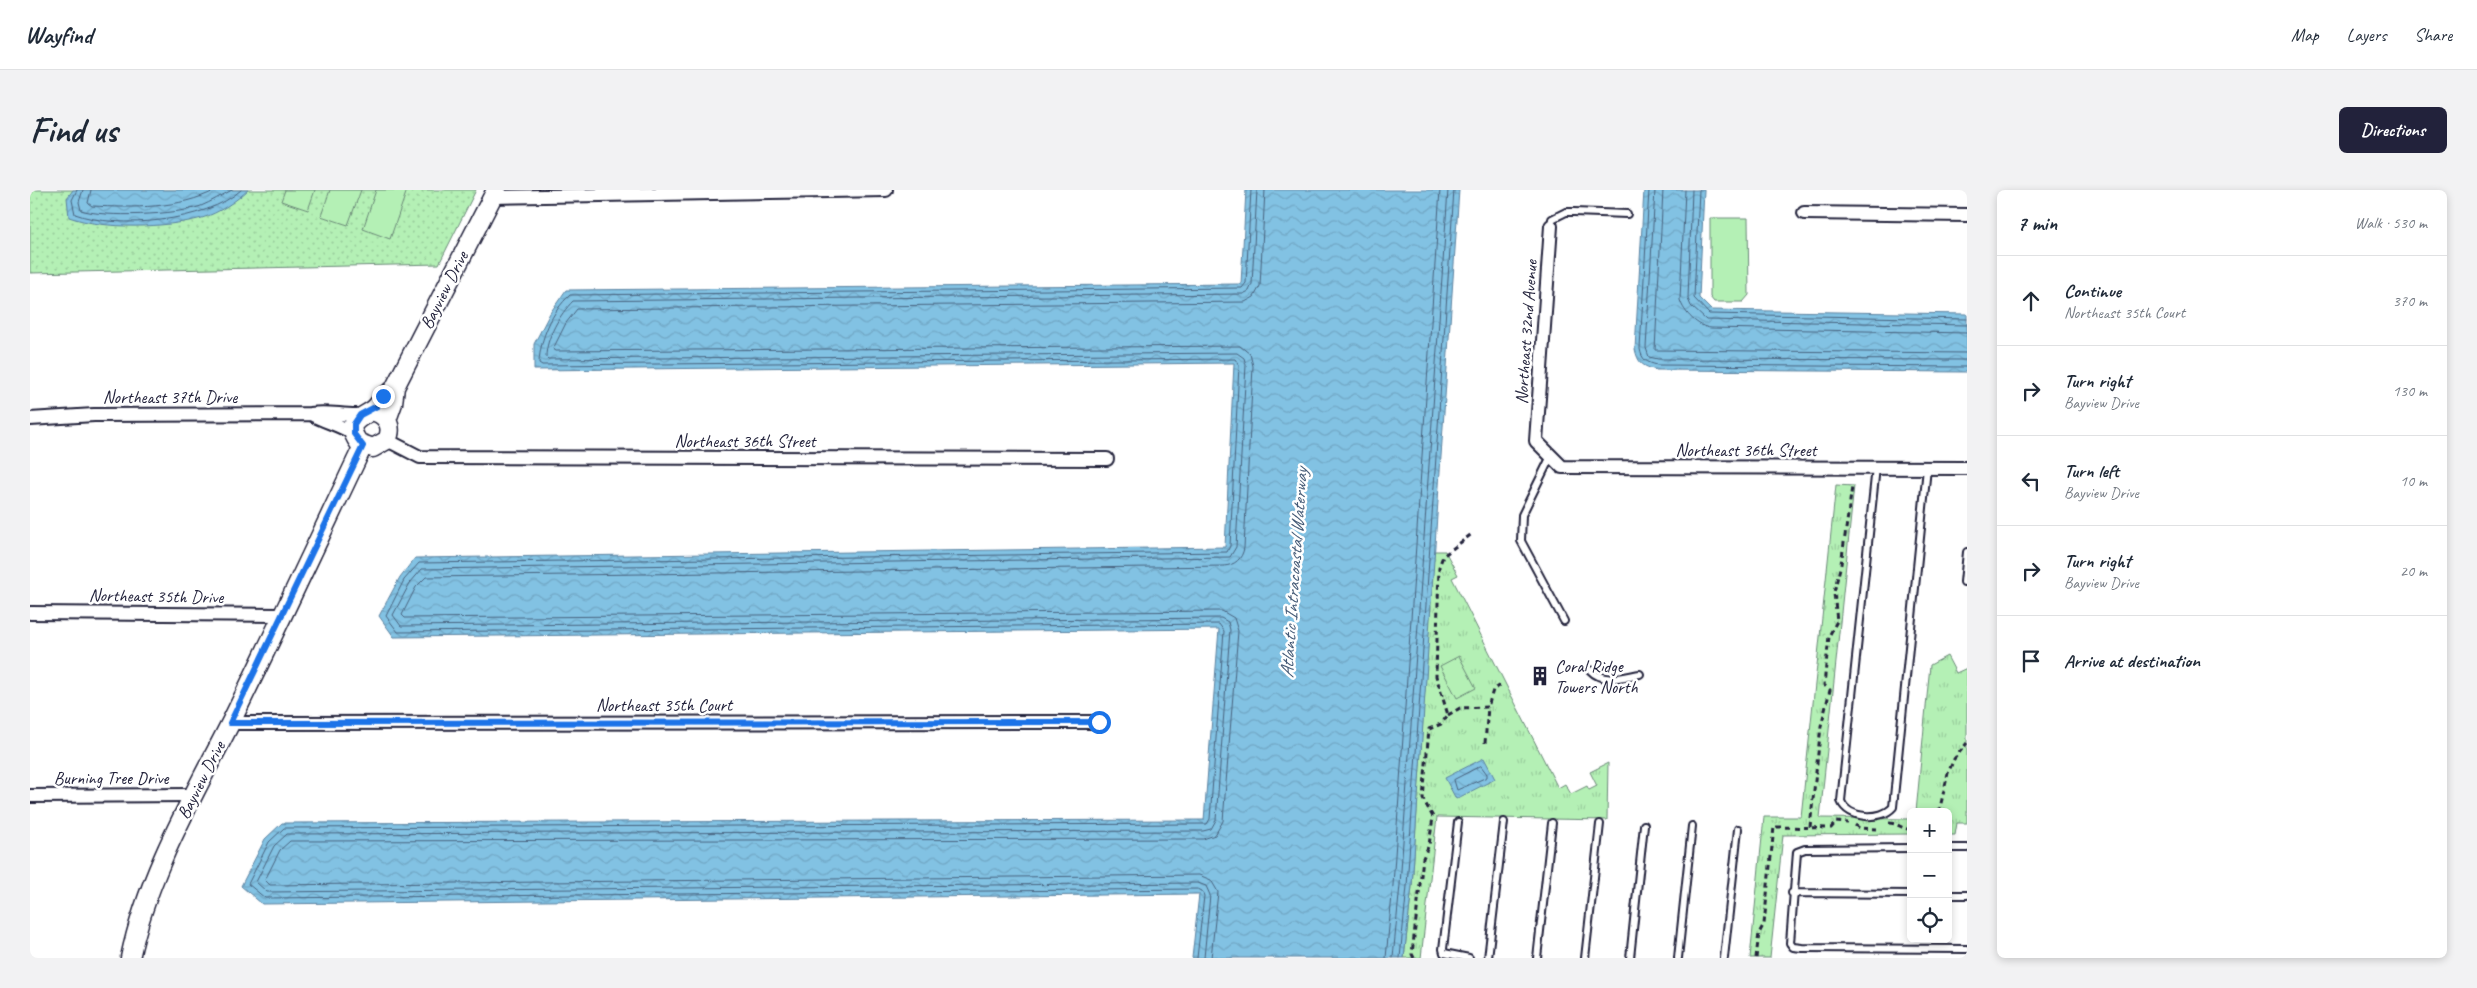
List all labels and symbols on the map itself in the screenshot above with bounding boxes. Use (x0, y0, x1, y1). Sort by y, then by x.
street label: Bayview Drive (415, 246, 473, 332)
street label: Northeast 32nd Avenue (1510, 258, 1542, 405)
route end (372, 385, 395, 408)
street label: Northeast 37th Drive (103, 386, 238, 408)
street label: Northeast 36th Street (675, 430, 818, 452)
street label: Northeast 36th Street (1676, 439, 1819, 461)
water label: Atlantic Intracoastal Waterway (1275, 464, 1314, 679)
street label: Northeast 35th Drive (89, 584, 225, 608)
place label: Coral Ridge Towers North (1555, 655, 1639, 698)
building icon: Coral Ridge Towers North (1529, 665, 1551, 687)
street label: Northeast 35th Court (596, 694, 734, 716)
route start (1088, 711, 1111, 734)
street label: Bayview Drive (172, 736, 230, 822)
street label: Burning Tree Drive (54, 767, 170, 789)

